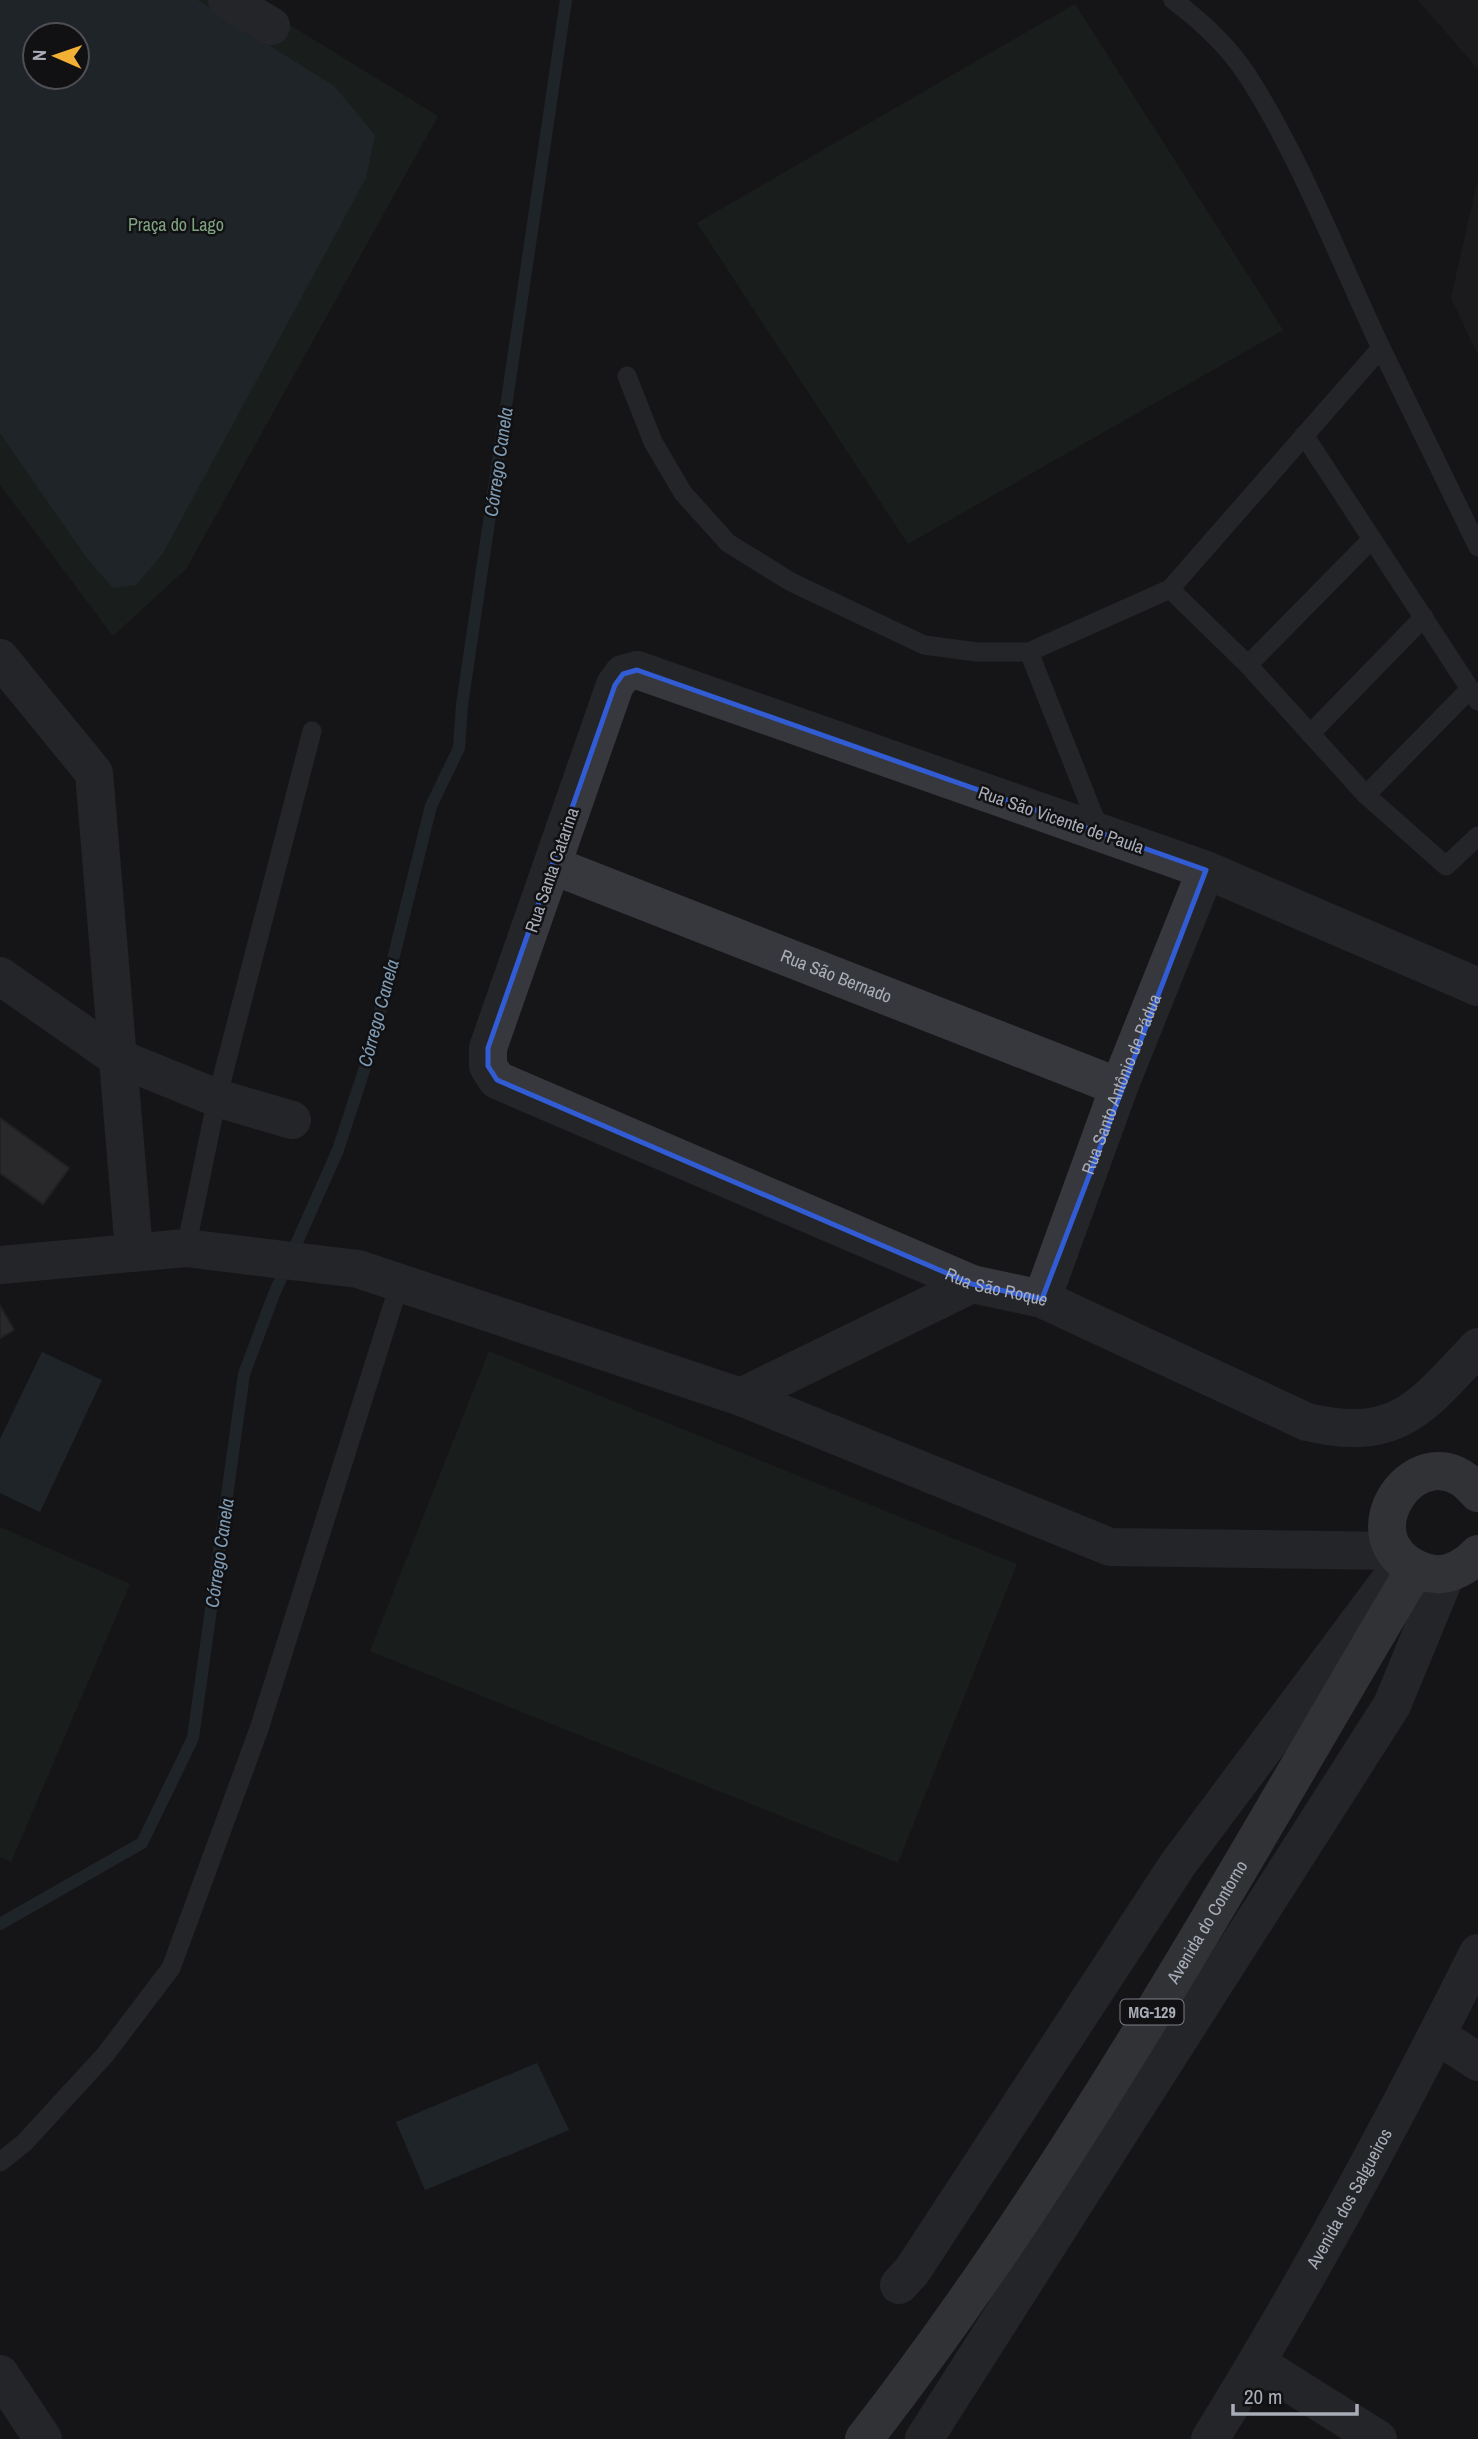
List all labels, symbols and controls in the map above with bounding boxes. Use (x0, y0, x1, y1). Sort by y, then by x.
north arrow (21, 21, 91, 91)
text: N (26, 49, 52, 61)
park label: Praça do Lago (128, 212, 224, 237)
water label: Córrego Canela (477, 405, 519, 518)
street label: Rua São Vicente de Paula (975, 779, 1147, 860)
street label: Rua Santa Catarina (518, 804, 585, 936)
street label: Rua São Bernado (777, 943, 896, 1009)
water label: Córrego Canela (351, 956, 405, 1069)
street label: Rua Santo Antônio de Pádua (1075, 990, 1167, 1178)
street label: Rua São Roque (941, 1261, 1052, 1312)
water label: Córrego Canela (198, 1496, 240, 1609)
street label: Avenida do Contorno (1160, 1856, 1253, 1989)
road number: MG-129 (1120, 2000, 1184, 2024)
street label: Avenida dos Salgueiros (1300, 2124, 1398, 2274)
scale bar (1233, 2372, 1357, 2416)
text: 20 m (1244, 2382, 1282, 2411)

